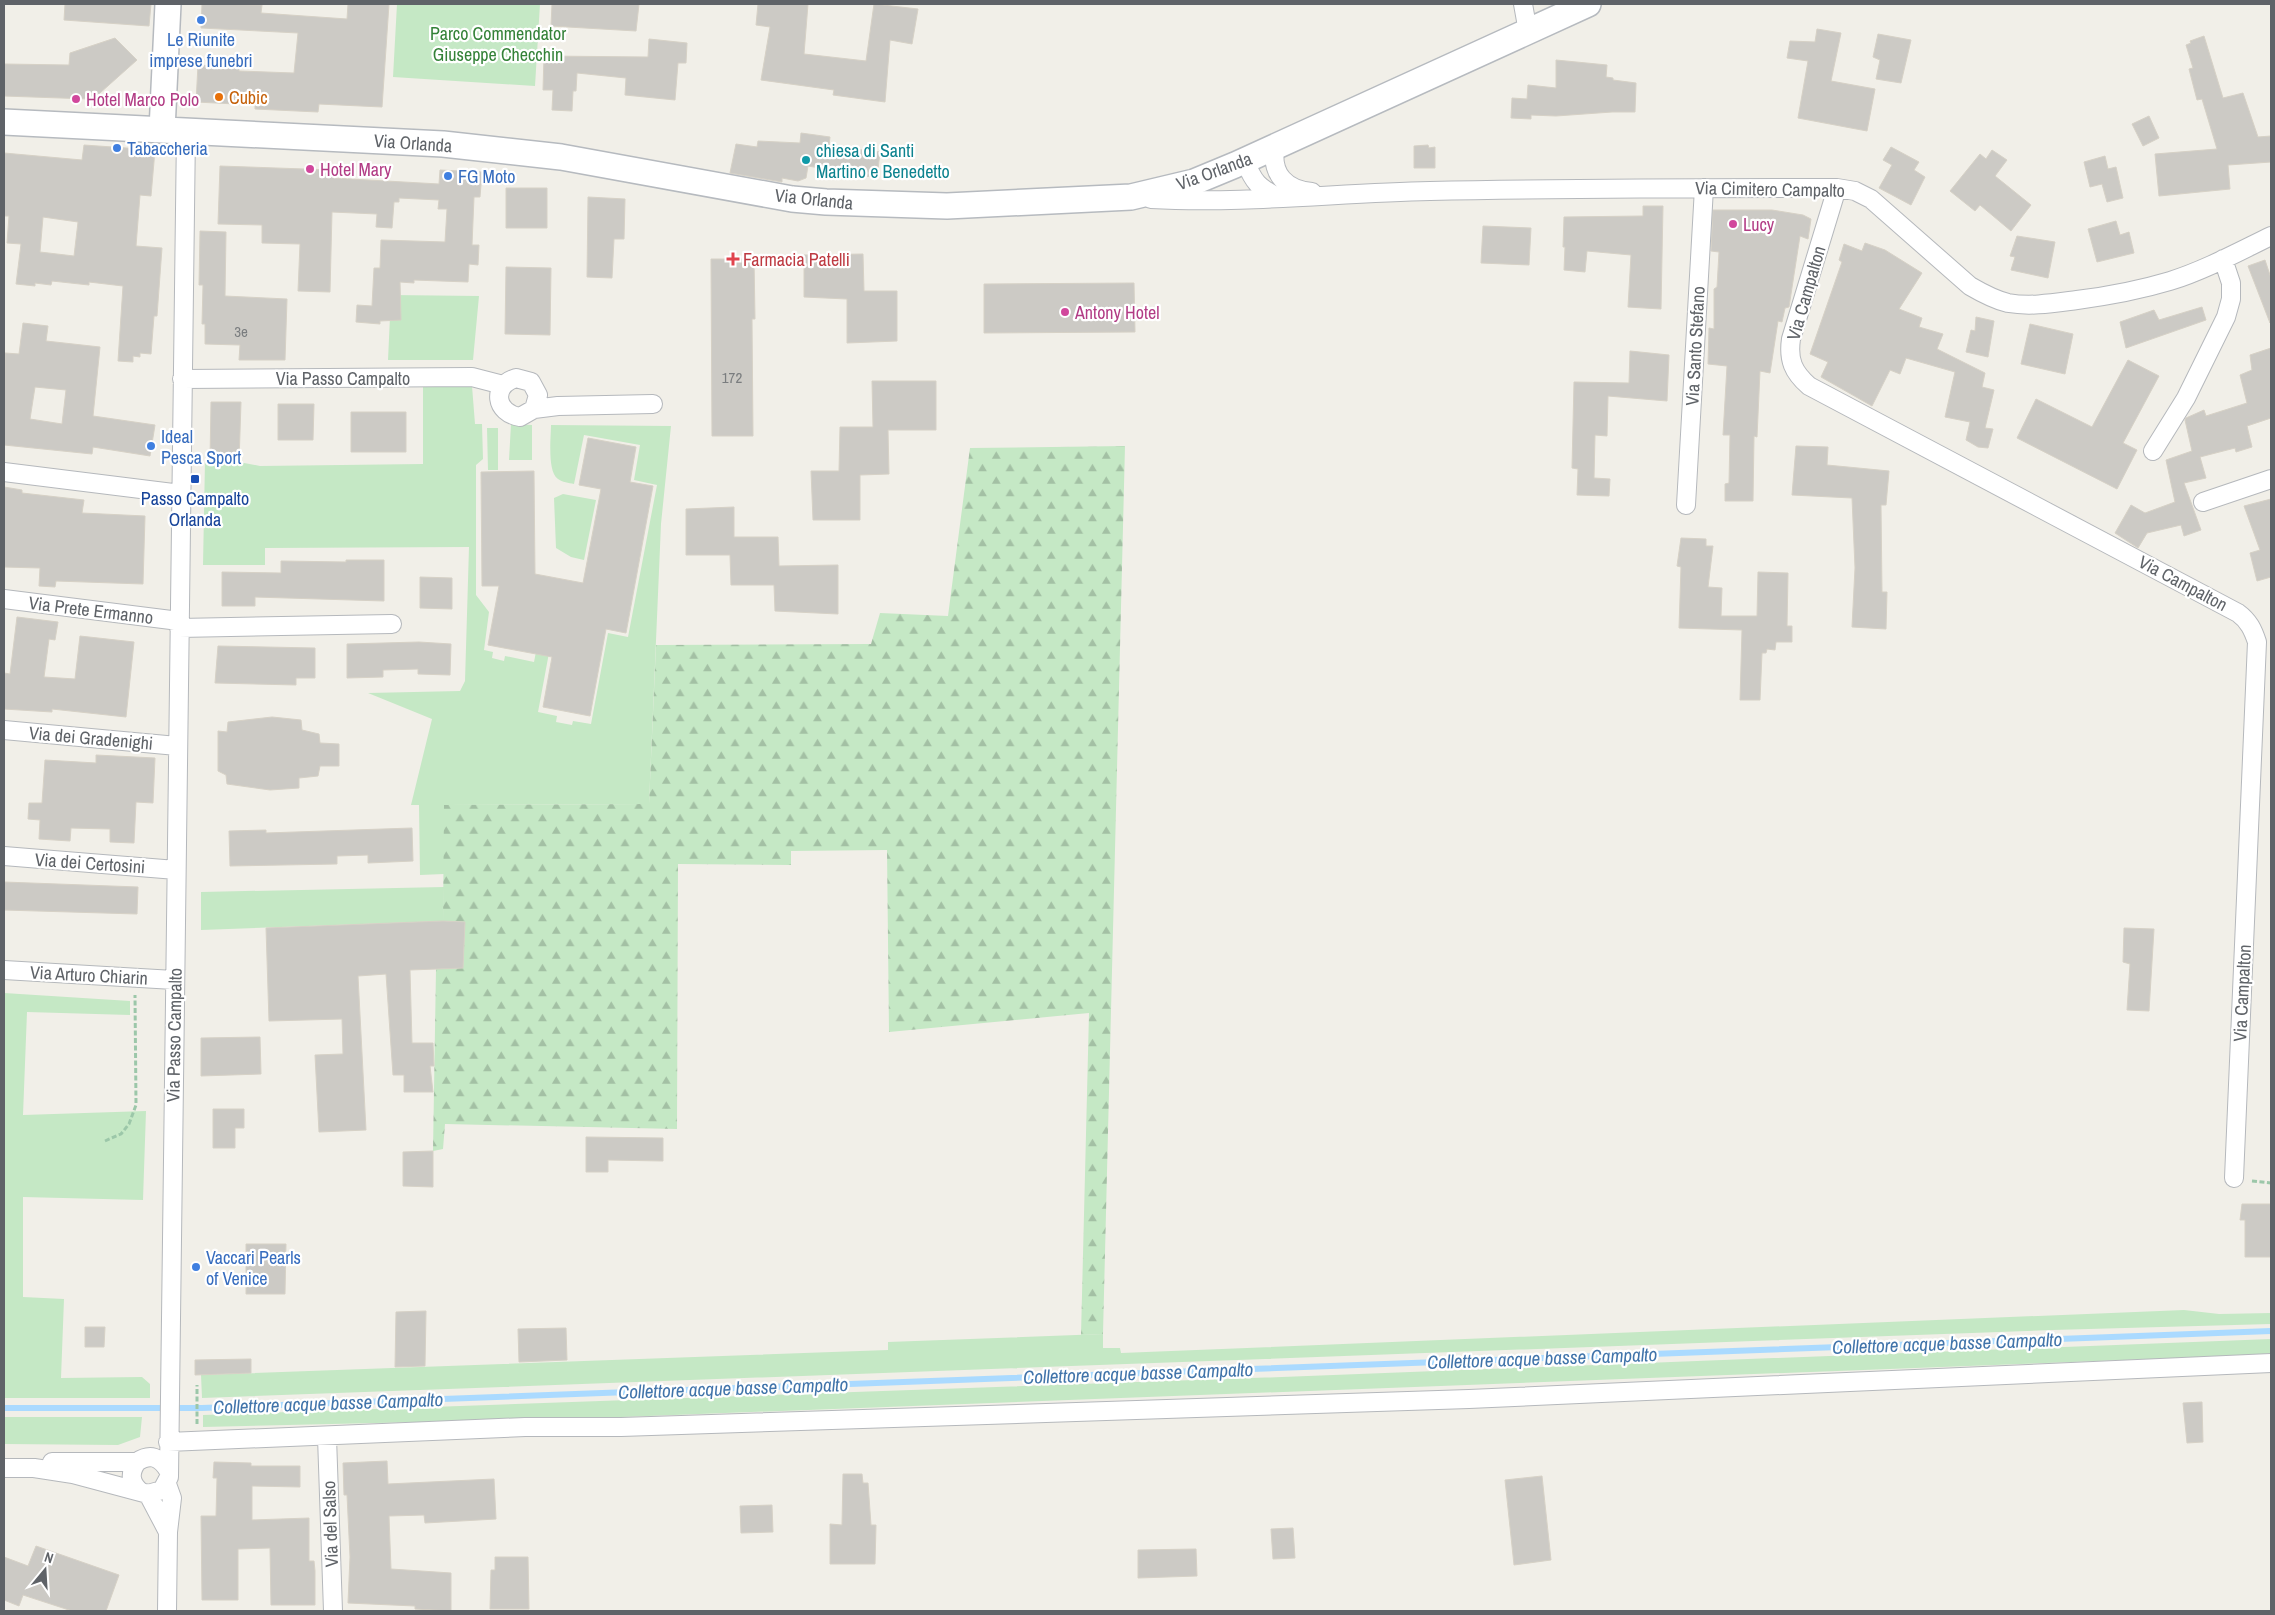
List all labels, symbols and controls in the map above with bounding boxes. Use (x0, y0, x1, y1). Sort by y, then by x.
marker: Le Riunite imprese funebri (195, 14, 207, 26)
park label: Parco Commendator Giuseppe Checchin (430, 21, 566, 67)
place label: Le Riunite imprese funebri (149, 27, 253, 73)
place label: Cubic (229, 85, 268, 110)
place label: Hotel Marco Polo (86, 87, 199, 112)
marker: Cubic (213, 91, 225, 103)
marker: Hotel Marco Polo (70, 93, 82, 105)
street label: Via Orlanda (373, 128, 453, 158)
place label: Tabaccheria (127, 136, 208, 161)
place label: chiesa di Santi Martino e Benedetto (816, 138, 950, 184)
marker: Tabaccheria (111, 142, 123, 154)
street label: Via Orlanda (1173, 146, 1255, 196)
marker: chiesa di Santi Martino e Benedetto (800, 154, 812, 166)
place label: Hotel Mary (320, 157, 392, 182)
marker: Hotel Mary (304, 163, 316, 175)
place label: FG Moto (458, 164, 515, 189)
marker: FG Moto (442, 170, 454, 182)
street label: Via Cimitero Campalto (1695, 175, 1845, 203)
street label: Via Orlanda (774, 182, 854, 216)
place label: Lucy (1743, 212, 1775, 237)
marker: Lucy (1727, 218, 1739, 230)
street label: Via Campalton (1781, 243, 1831, 343)
place label: Farmacia Patelli (743, 247, 850, 272)
marker: Farmacia Patelli (727, 253, 739, 265)
street label: Via Santo Stefano (1679, 286, 1711, 406)
place label: Antony Hotel (1074, 300, 1160, 325)
marker: Antony Hotel (1059, 306, 1071, 318)
house number: 3e (234, 321, 248, 342)
street label: Via Passo Campalto (276, 366, 410, 391)
house number: 172 (722, 367, 742, 388)
place label: Ideal Pesca Sport (161, 424, 241, 470)
marker: Ideal Pesca Sport (145, 440, 157, 452)
marker: Passo Campalto Orlanda (189, 473, 201, 485)
place label: Passo Campalto Orlanda (141, 486, 249, 532)
street label: Via Campalton (2134, 549, 2232, 617)
street label: Via Prete Ermanno (27, 590, 155, 630)
street label: Via dei Gradenighi (28, 720, 154, 756)
street label: Via dei Certosini (34, 847, 146, 879)
street label: Via Campalton (2227, 944, 2257, 1042)
street label: Via Arturo Chiarin (29, 959, 149, 991)
street label: Via Passo Campalto (160, 968, 188, 1102)
place label: Vaccari Pearls of Venice (206, 1245, 301, 1291)
marker: Vaccari Pearls of Venice (190, 1261, 202, 1273)
water label: Collettore acque basse Campalto (1831, 1326, 2063, 1360)
water label: Collettore acque basse Campalto (1426, 1341, 1658, 1375)
water label: Collettore acque basse Campalto (1022, 1356, 1254, 1390)
water label: Collettore acque basse Campalto (617, 1371, 849, 1405)
water label: Collettore acque basse Campalto (212, 1386, 444, 1420)
street label: Via del Salso (316, 1480, 344, 1568)
north arrow (20, 1545, 70, 1595)
text: N (42, 1548, 56, 1567)

